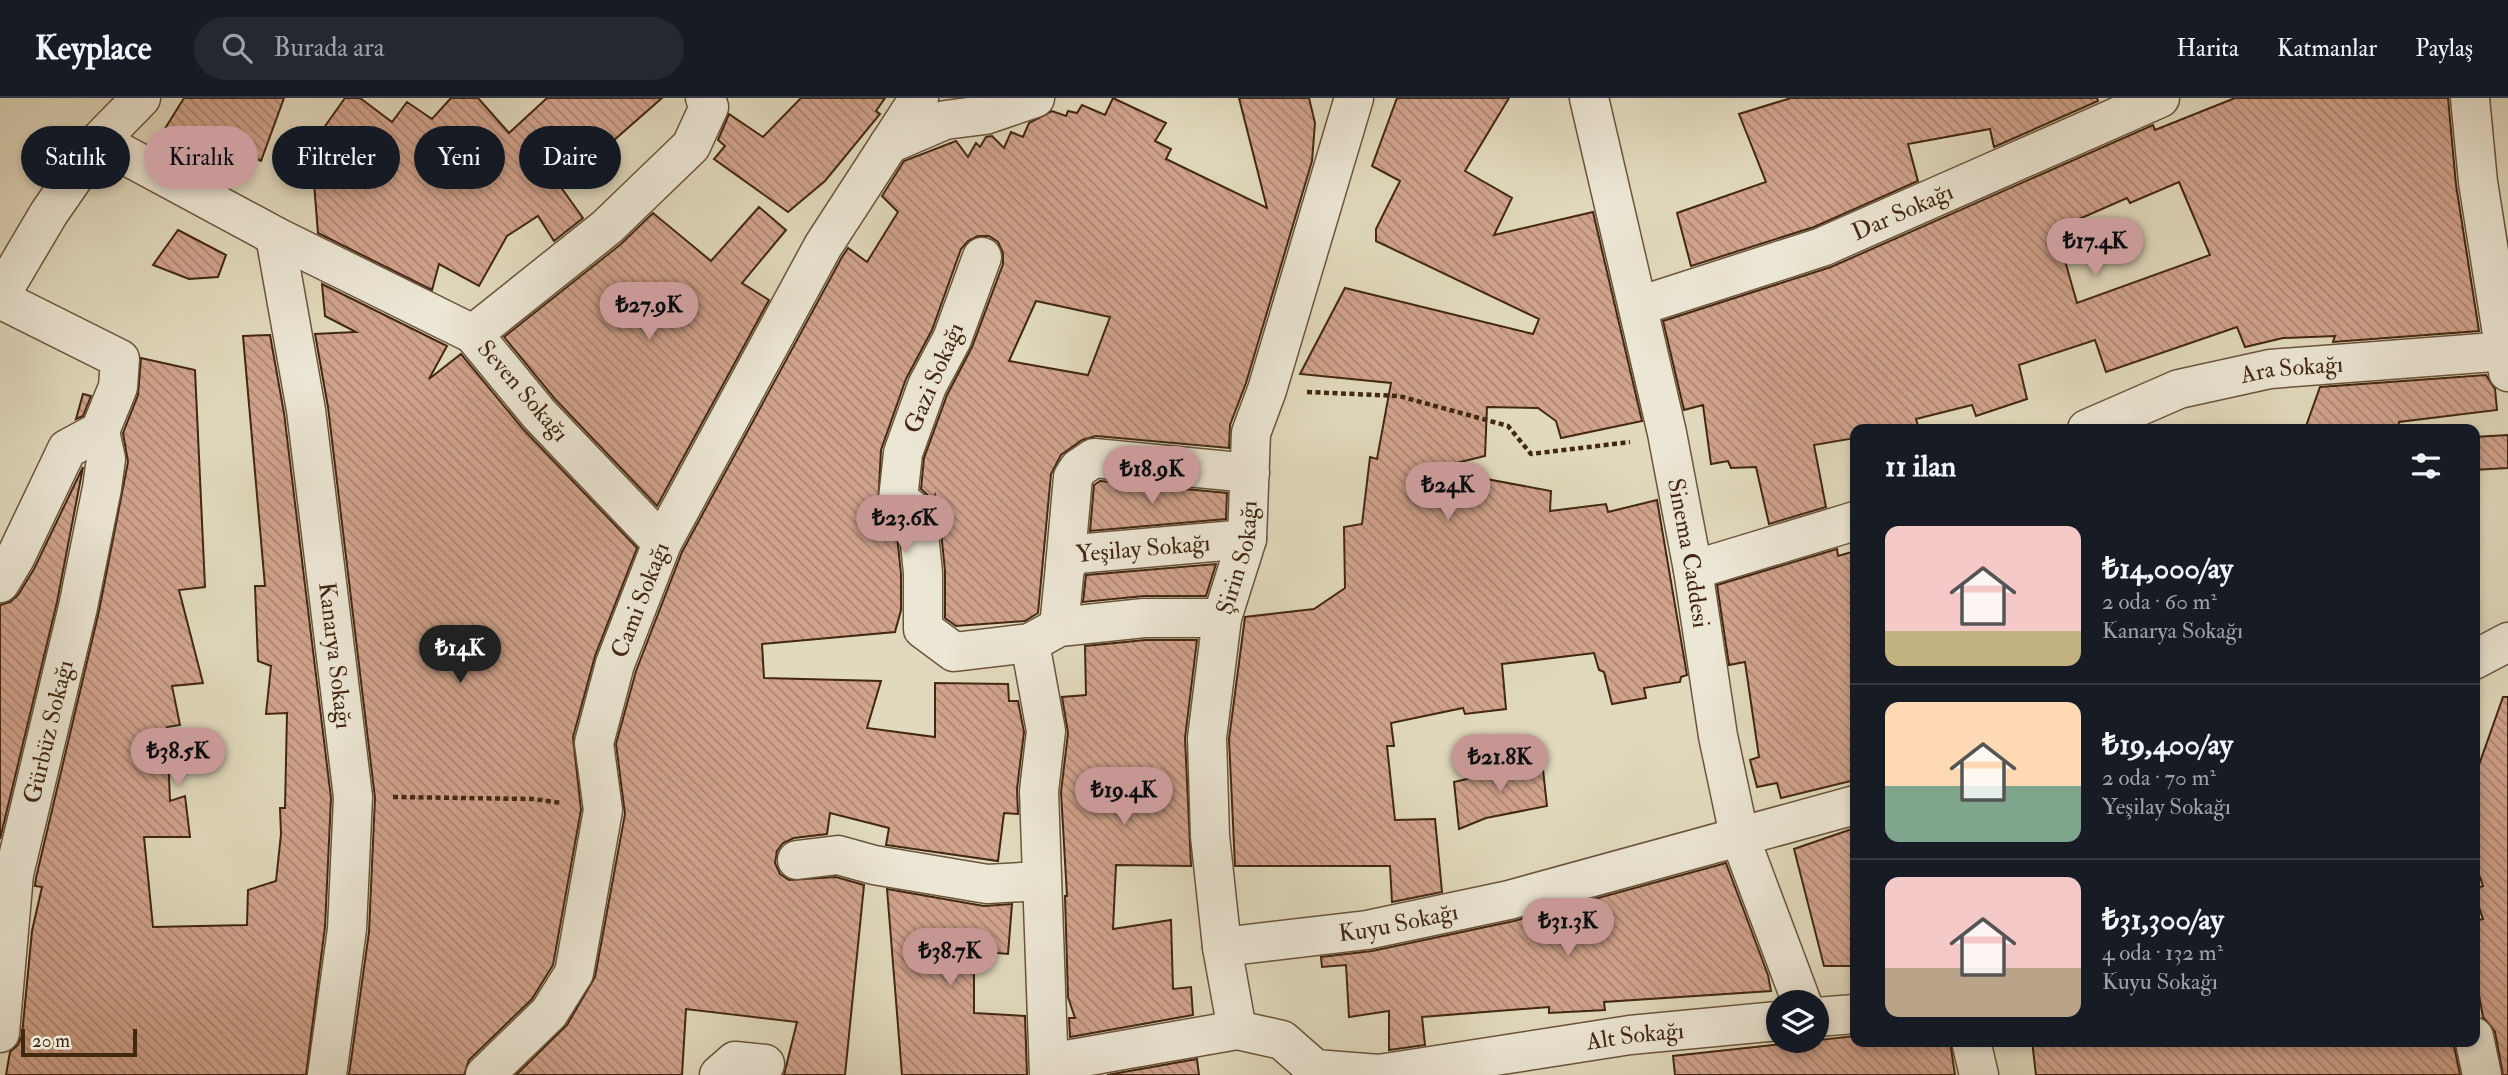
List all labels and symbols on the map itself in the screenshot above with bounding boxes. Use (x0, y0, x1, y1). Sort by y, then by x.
street label: Dar Sokağı (1847, 176, 1958, 248)
pin: ₺17.4K (2038, 218, 2152, 278)
pin: ₺27.9K (592, 282, 706, 342)
street label: Gazi Sokağı (897, 318, 971, 438)
street label: Seven Sokağı (470, 334, 576, 448)
street label: Ara Sokağı (2236, 348, 2344, 391)
pin: ₺18.9K (1095, 446, 1209, 506)
pin: ₺24K (1407, 462, 1489, 522)
street label: Sinema Caddesi (1660, 476, 1717, 630)
pin: ₺23.6K (848, 496, 962, 555)
street label: Şirin Sokağı (1209, 500, 1264, 618)
street label: Yeşilay Sokağı (1075, 527, 1212, 569)
street label: Cami Sokağı (603, 538, 676, 662)
street label: Kanarya Sokağı (312, 580, 360, 731)
pin: ₺14K (419, 626, 501, 685)
street label: Gürbüz Sokağı (16, 657, 80, 807)
pin: ₺38.5K (121, 728, 235, 788)
pin: ₺21.8K (1443, 734, 1557, 794)
pin: ₺19.4K (1067, 768, 1181, 827)
street label: Kuyu Sokağı (1337, 896, 1461, 949)
pin: ₺31.3K (1511, 898, 1625, 958)
pin: ₺38.7K (893, 928, 1007, 988)
street label: Alt Sokağı (1583, 1014, 1685, 1057)
scale bar (21, 1026, 136, 1058)

